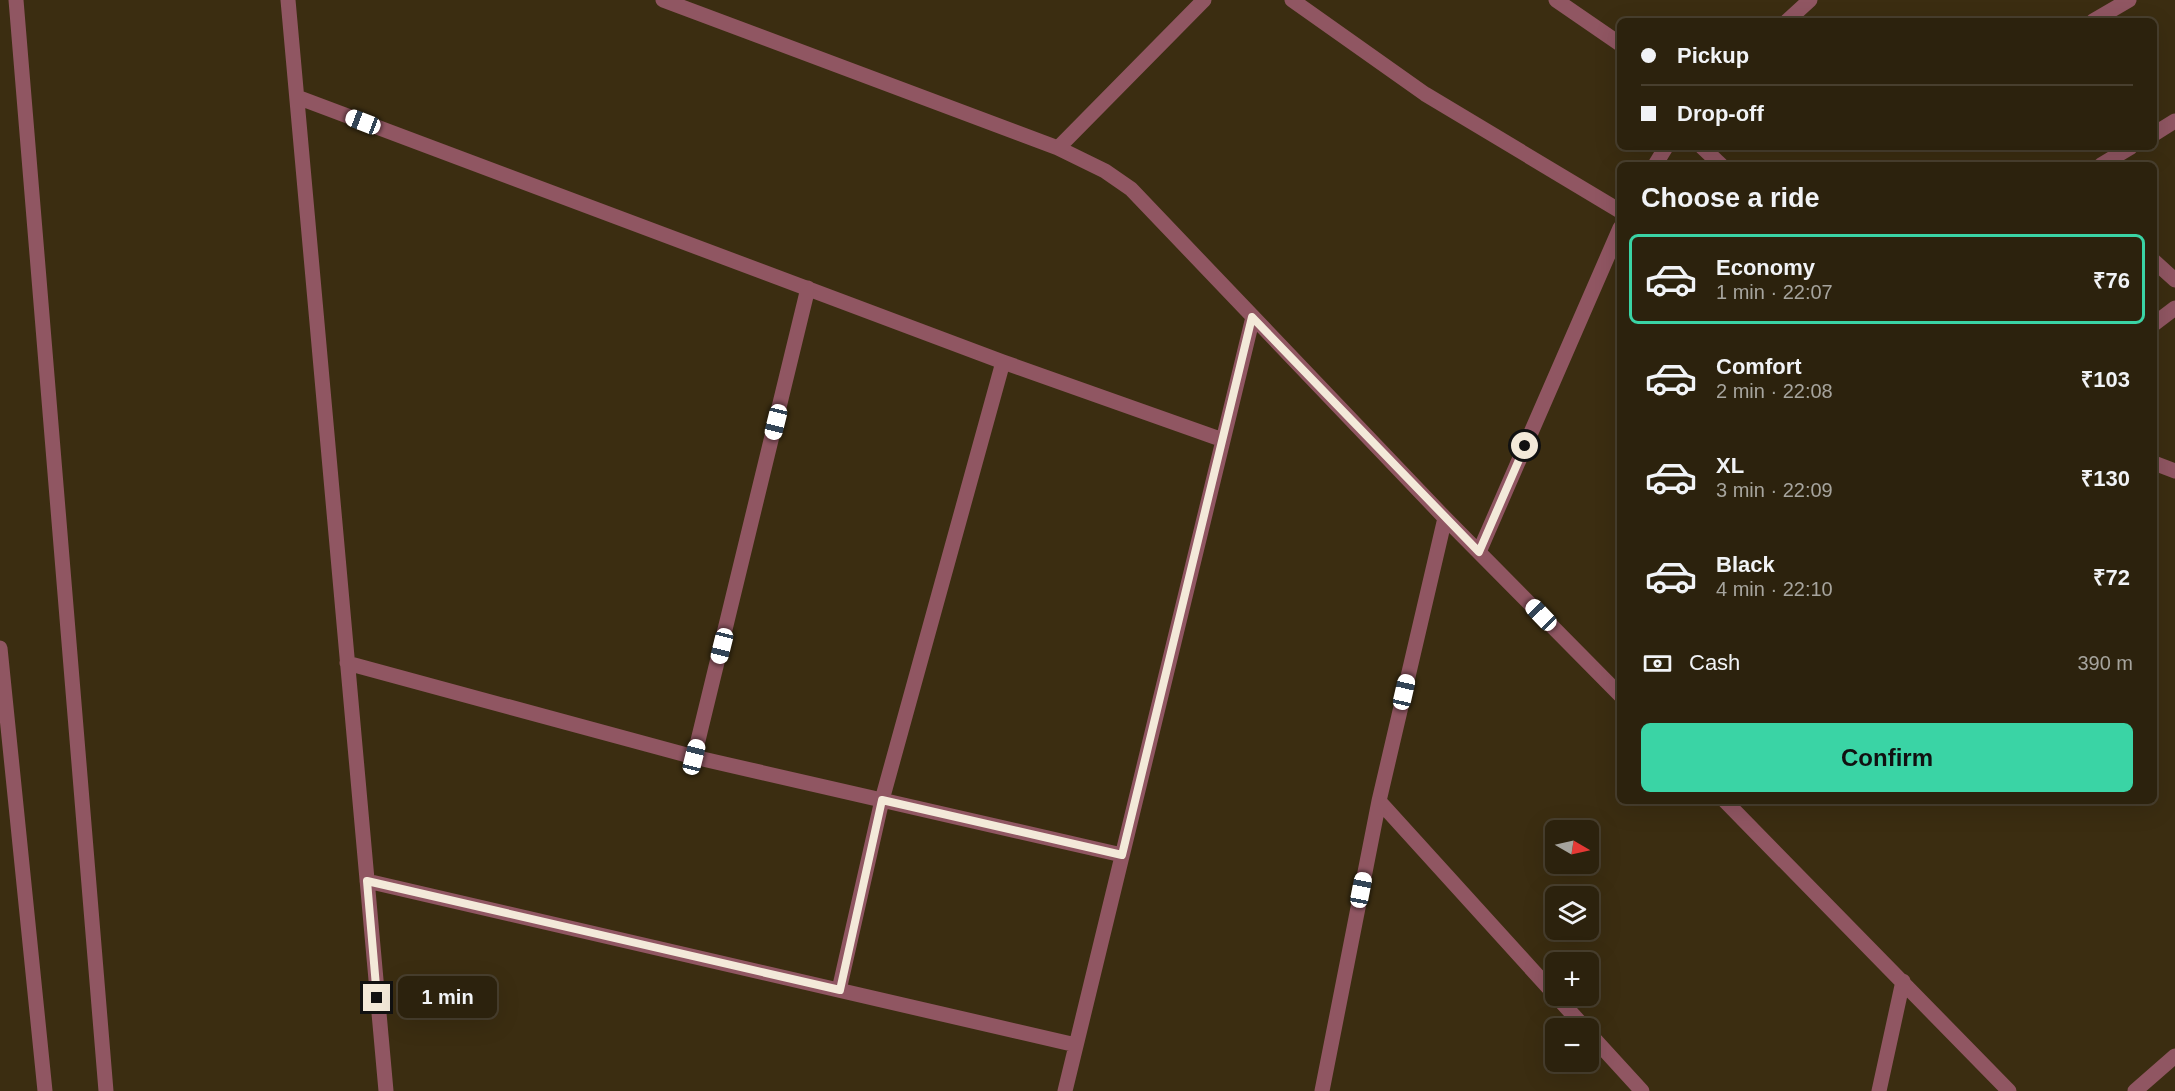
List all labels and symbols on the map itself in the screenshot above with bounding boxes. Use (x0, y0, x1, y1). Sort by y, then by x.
car (343, 107, 383, 137)
car (763, 402, 789, 442)
route start (1511, 432, 1538, 459)
car (1522, 596, 1560, 634)
car (709, 626, 735, 666)
car (1391, 672, 1417, 712)
car (681, 737, 707, 777)
north arrow (1545, 820, 1599, 874)
car (1349, 871, 1373, 909)
callout: 1 min (398, 977, 497, 1019)
route end (363, 984, 390, 1011)

